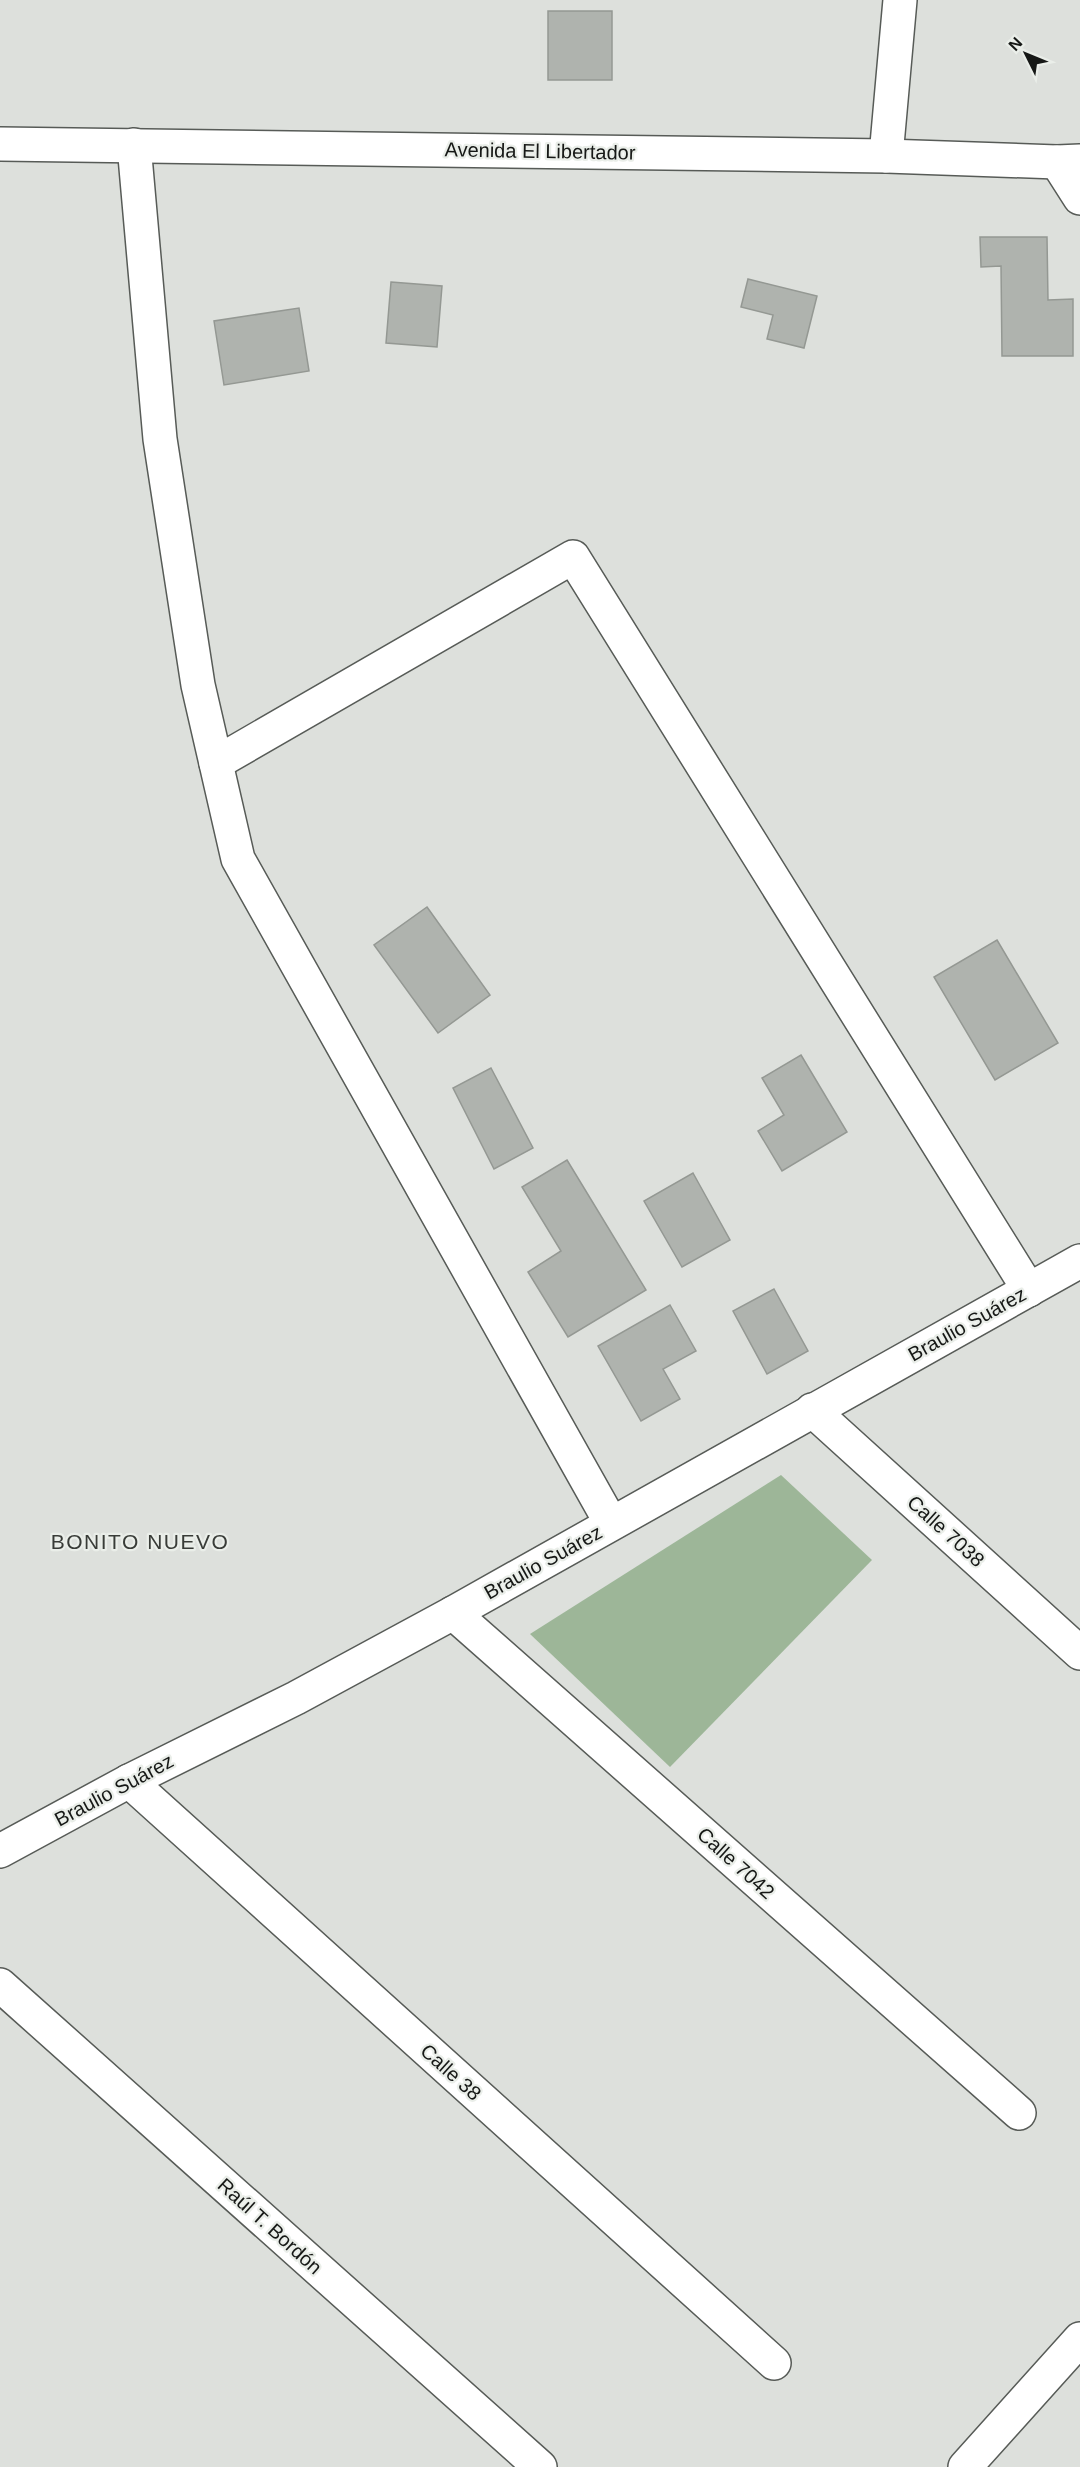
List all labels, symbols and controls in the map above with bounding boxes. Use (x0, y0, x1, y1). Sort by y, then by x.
north arrow (996, 24, 1056, 84)
text: N (1005, 34, 1026, 54)
street label: Avenida El Libertador (444, 138, 636, 164)
street label: Braulio Suárez (904, 1283, 1030, 1365)
street label: Calle 7038 (903, 1491, 989, 1571)
street label: Braulio Suárez (480, 1521, 606, 1603)
district label: BONITO NUEVO (51, 1530, 229, 1553)
street label: Braulio Suárez (51, 1749, 177, 1831)
street label: Calle 7042 (693, 1823, 779, 1903)
street label: Calle 38 (416, 2039, 486, 2105)
street label: Raúl T. Bordón (214, 2174, 326, 2278)

